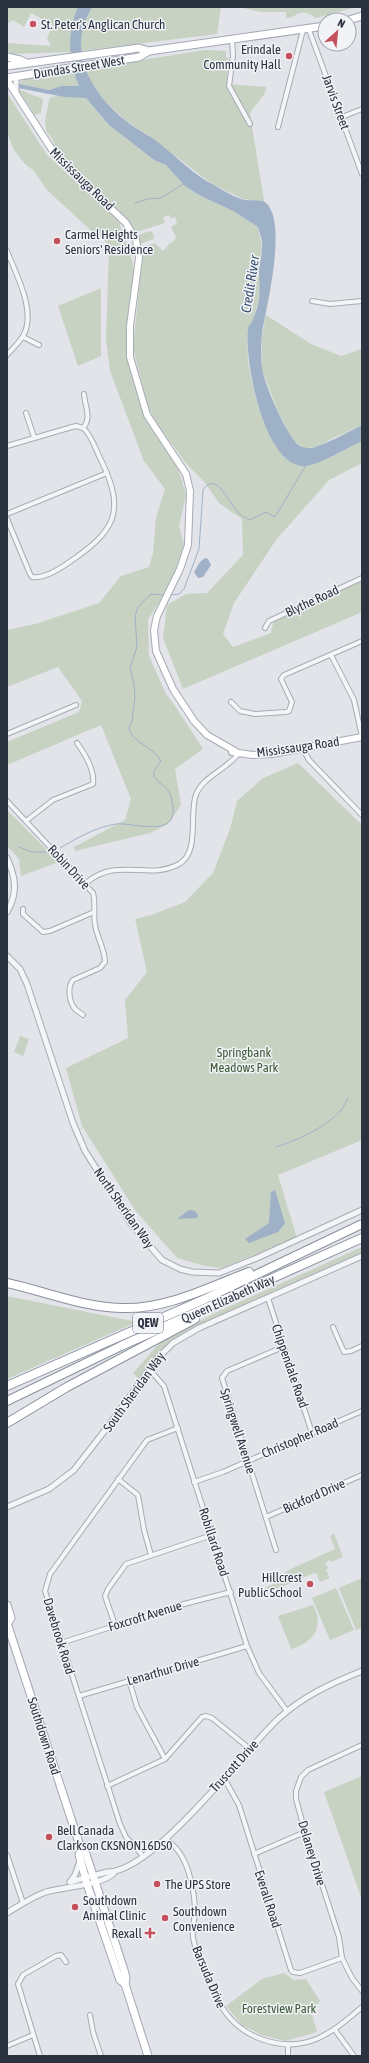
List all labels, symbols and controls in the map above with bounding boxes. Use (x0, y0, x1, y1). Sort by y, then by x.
north arrow (317, 12, 357, 52)
text: N (336, 16, 347, 30)
place label: St. Peter's Anglican Church (41, 17, 165, 32)
marker: St. Peter's Anglican Church (28, 19, 38, 29)
place label: Erindale Community Hall (203, 42, 282, 72)
marker: Erindale Community Hall (284, 51, 294, 61)
street label: Dundas Street West (32, 52, 126, 82)
street label: Jarvis Street (319, 73, 353, 132)
street label: Mississauga Road (47, 145, 117, 213)
place label: Carmel Heights Seniors' Residence (65, 227, 153, 257)
marker: Carmel Heights Seniors' Residence (52, 236, 62, 246)
water label: Credit River (238, 253, 263, 314)
street label: Blythe Road (283, 582, 341, 620)
street label: Mississauga Road (256, 734, 340, 760)
street label: Robin Drive (45, 842, 93, 892)
park label: Springbank Meadows Park (210, 1045, 279, 1075)
street label: North Sheridan Way (91, 1165, 158, 1252)
street label: Queen Elizabeth Way (179, 1271, 278, 1326)
road number: QEW (133, 1313, 163, 1333)
street label: Chippendale Road (269, 1322, 311, 1410)
street label: South Sheridan Way (100, 1349, 168, 1435)
street label: Springwell Avenue (217, 1387, 259, 1476)
street label: Christopher Road (259, 1415, 341, 1461)
street label: Bickford Drive (281, 1476, 347, 1516)
street label: Robillard Road (196, 1506, 232, 1578)
place label: Hillcrest Public School (238, 1570, 303, 1600)
marker: Hillcrest Public School (305, 1579, 315, 1589)
street label: Davebrook Road (40, 1596, 78, 1676)
street label: Foxcroft Avenue (106, 1598, 184, 1634)
street label: Lenarthur Drive (125, 1654, 201, 1688)
street label: Southdown Road (24, 1695, 64, 1777)
street label: Truscott Drive (207, 1737, 261, 1795)
street label: Delaney Drive (295, 1819, 329, 1887)
place label: Bell Canada Clarkson CKSNON16DS0 (57, 1823, 172, 1853)
marker: Bell Canada Clarkson CKSNON16DS0 (44, 1832, 54, 1842)
street label: Everall Road (252, 1868, 284, 1930)
place label: The UPS Store (165, 1877, 231, 1892)
marker: The UPS Store (152, 1879, 162, 1889)
place label: Southdown Animal Clinic (83, 1893, 146, 1923)
marker: Southdown Animal Clinic (70, 1902, 80, 1912)
place label: Southdown Convenience (173, 1904, 235, 1934)
marker: Southdown Convenience (160, 1913, 170, 1923)
place label: Rexall (112, 1926, 143, 1941)
marker: Rexall (145, 1928, 155, 1938)
street label: Barsuda Drive (189, 1944, 229, 2010)
park label: Forestview Park (242, 2001, 317, 2016)

